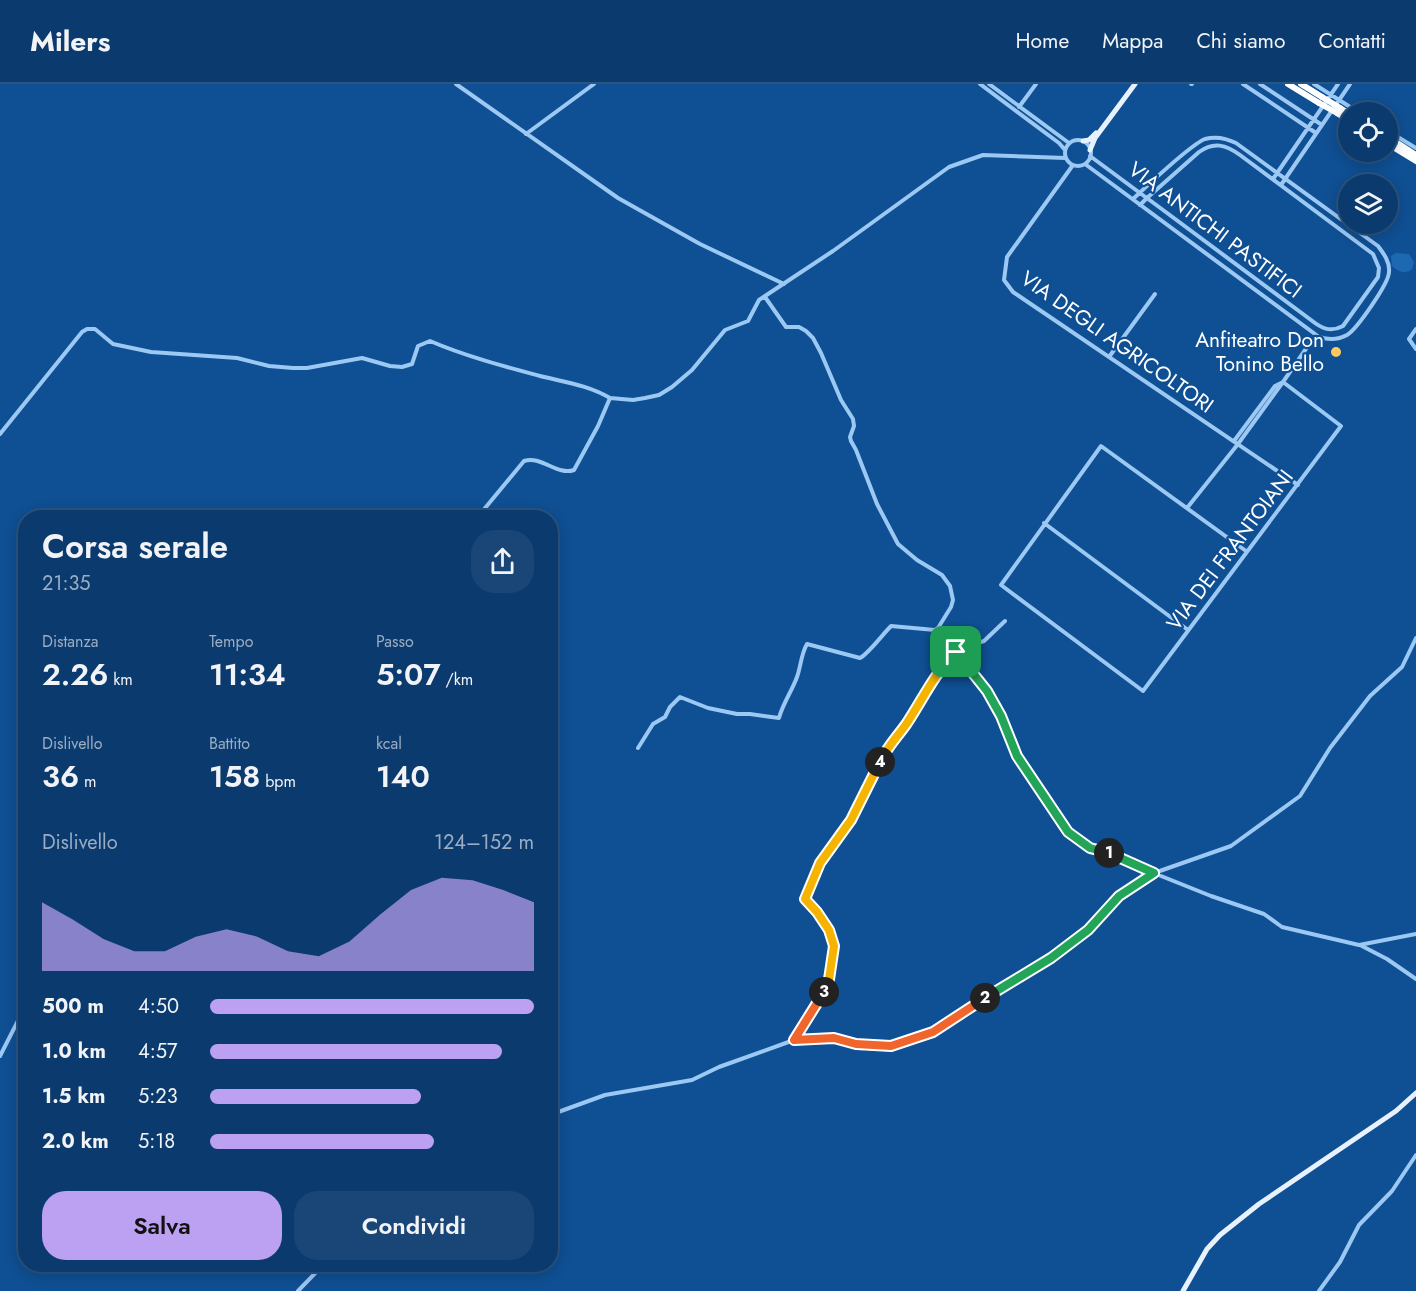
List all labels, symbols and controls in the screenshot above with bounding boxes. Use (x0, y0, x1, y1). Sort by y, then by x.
text: Milers (30, 21, 111, 62)
text: Home (1016, 26, 1069, 56)
text: Mappa (1102, 26, 1163, 56)
text: Chi siamo (1196, 26, 1285, 56)
text: Contatti (1318, 26, 1386, 56)
map controls (1338, 102, 1398, 234)
button: locate (1338, 102, 1398, 162)
street label: VIA ANTICHI PASTIFICI (1122, 155, 1308, 305)
button: layers (1338, 174, 1398, 234)
street label: VIA DEGLI AGRICOLTORI (1014, 264, 1220, 420)
place label: Anfiteatro Don Tonino Bello (1195, 325, 1324, 379)
marker: Anfiteatro Don Tonino Bello (1329, 345, 1343, 359)
street label: VIA DEI FRANTOIANI (1159, 463, 1301, 637)
text: Corsa serale (42, 523, 228, 570)
button: share (471, 530, 534, 593)
text: 21:35 (42, 569, 91, 598)
pin (930, 626, 981, 677)
text: Distanza (42, 630, 98, 653)
text: Tempo (209, 630, 253, 653)
text: Passo (376, 630, 414, 653)
icon: arrive (939, 635, 972, 668)
text: 2.26 (42, 653, 108, 696)
text: 11:34 (209, 653, 286, 696)
text: 5:07 (376, 653, 441, 696)
text: km (108, 668, 133, 691)
text: /km (441, 668, 473, 691)
text: Dislivello (42, 732, 102, 755)
text: Battito (209, 732, 250, 755)
text: kcal (376, 732, 402, 755)
pin: 4 (865, 747, 895, 777)
text: 4 (874, 750, 886, 773)
text: 36 (42, 755, 79, 798)
text: 158 (209, 755, 260, 798)
text: 140 (376, 755, 430, 798)
text: m (79, 770, 96, 793)
text: bpm (260, 770, 296, 793)
text: Dislivello (42, 828, 118, 857)
text: 124–152 m (434, 828, 534, 857)
pin: 1 (1094, 838, 1124, 868)
text: 1 (1105, 841, 1113, 864)
pin: 3 (809, 977, 839, 1007)
text: 3 (819, 980, 829, 1003)
pin: 2 (970, 983, 1000, 1013)
text: 2 (980, 986, 990, 1009)
text: 500 m (42, 992, 104, 1021)
text: 4:50 (138, 992, 179, 1021)
text: 1.0 km (42, 1037, 106, 1066)
text: 4:57 (138, 1037, 177, 1066)
text: 1.5 km (42, 1082, 105, 1111)
text: 5:23 (138, 1082, 178, 1111)
text: 2.0 km (42, 1127, 109, 1156)
text: 5:18 (138, 1127, 175, 1156)
button: Salva (42, 1191, 282, 1260)
button: Condividi (294, 1191, 534, 1260)

